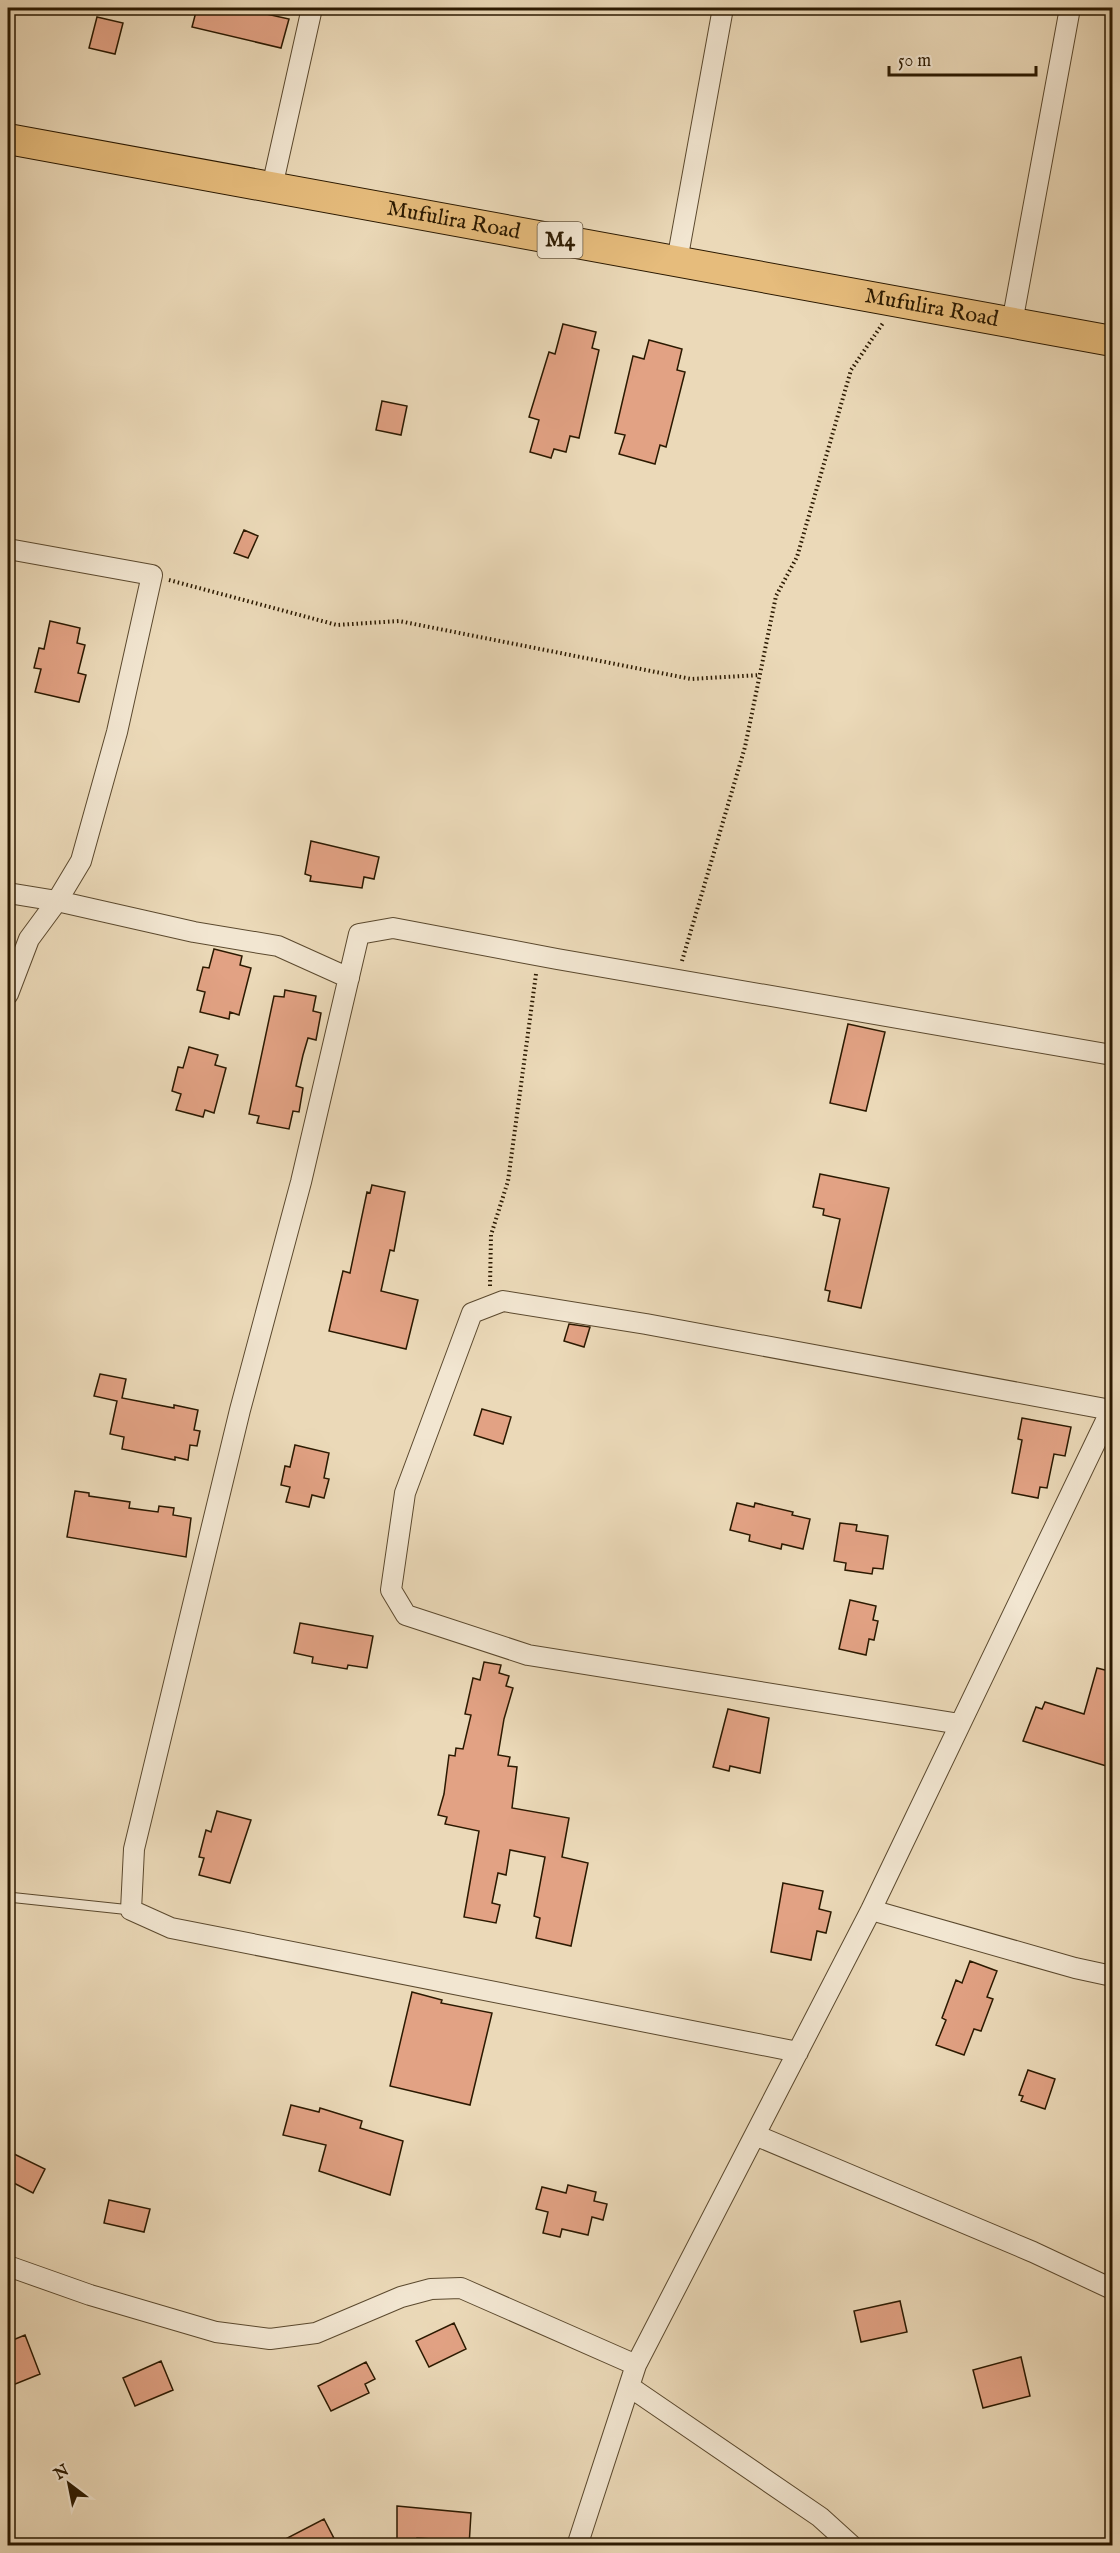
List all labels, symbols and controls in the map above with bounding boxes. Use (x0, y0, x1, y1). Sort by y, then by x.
scale bar (889, 39, 1036, 77)
text: 50 m (898, 50, 931, 73)
street label: Mufulira Road (385, 195, 523, 247)
road number: M4 (538, 222, 582, 258)
street label: Mufulira Road (863, 282, 1001, 334)
north arrow (39, 2454, 99, 2514)
text: N (50, 2461, 73, 2486)

